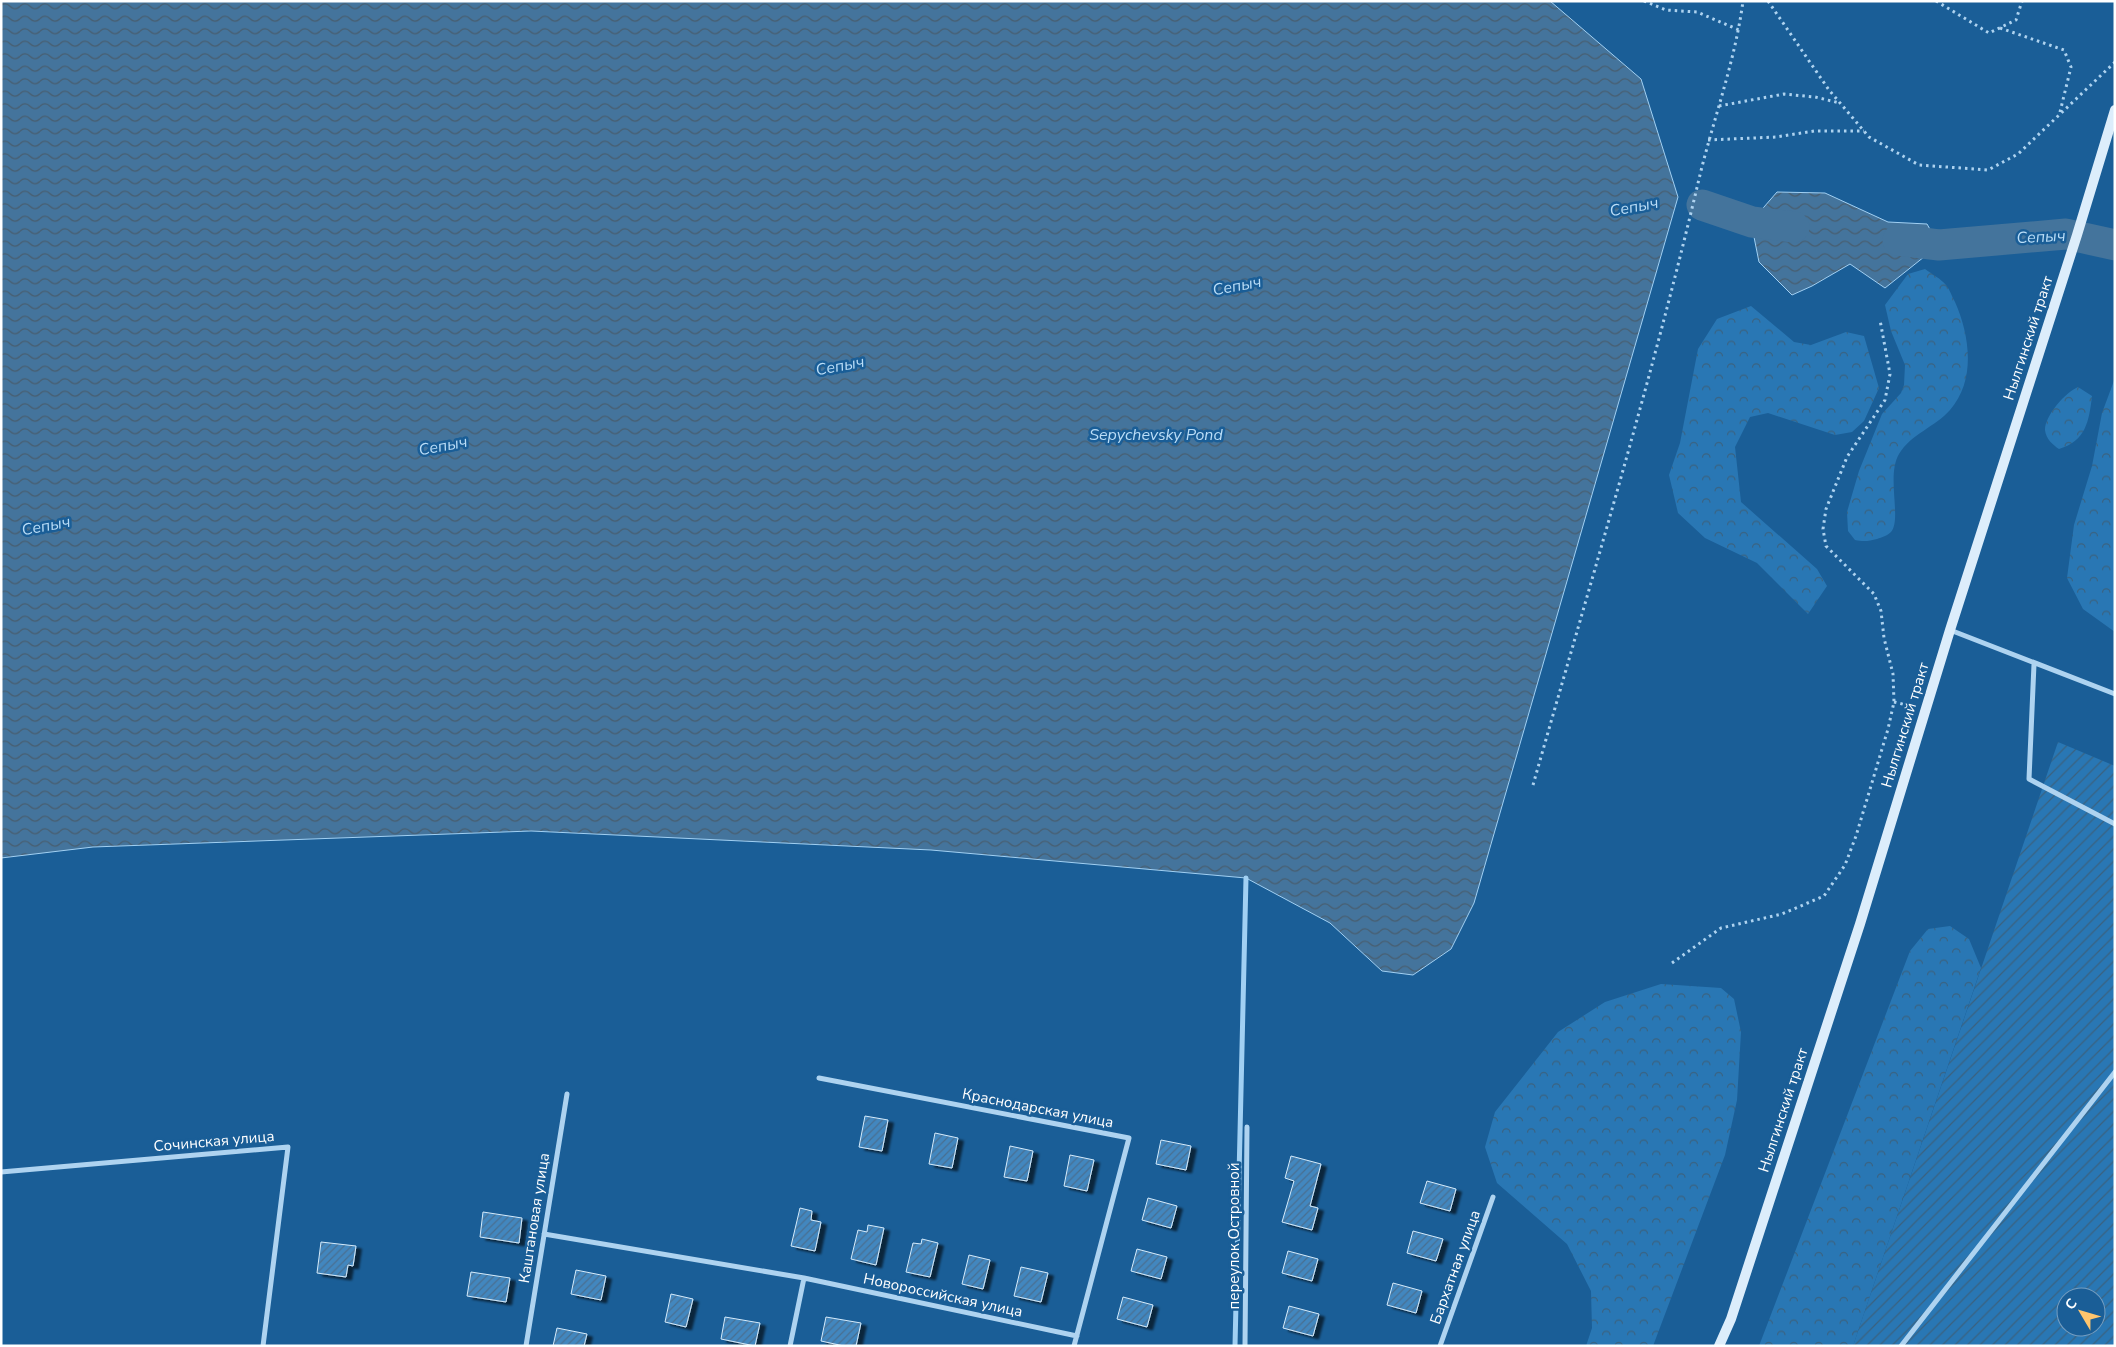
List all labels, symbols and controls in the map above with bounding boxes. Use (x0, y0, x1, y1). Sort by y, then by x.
water label: Сепыч (1608, 191, 1660, 222)
water label: Сепыч (2016, 225, 2066, 249)
water label: Сепыч (1211, 270, 1263, 301)
street label: Нылгинский тракт (1998, 273, 2058, 403)
water label: Сепыч (814, 350, 866, 381)
water label: Sepychevsky Pond (1089, 424, 1223, 446)
water label: Сепыч (417, 430, 469, 461)
water label: Сепыч (20, 510, 72, 541)
street label: Нылгинский тракт (1876, 660, 1934, 790)
street label: Нылгинский тракт (1753, 1045, 1813, 1175)
street label: Краснодарская улица (961, 1084, 1115, 1132)
street label: Сочинская улица (153, 1126, 275, 1156)
street label: Каштановая улица (514, 1151, 554, 1285)
street label: переулок Островной (1224, 1163, 1244, 1309)
street label: Бархатная улица (1425, 1207, 1485, 1327)
street label: Новороссийская улица (861, 1268, 1025, 1322)
north arrow (2056, 1287, 2106, 1337)
text: С (2061, 1294, 2082, 1314)

